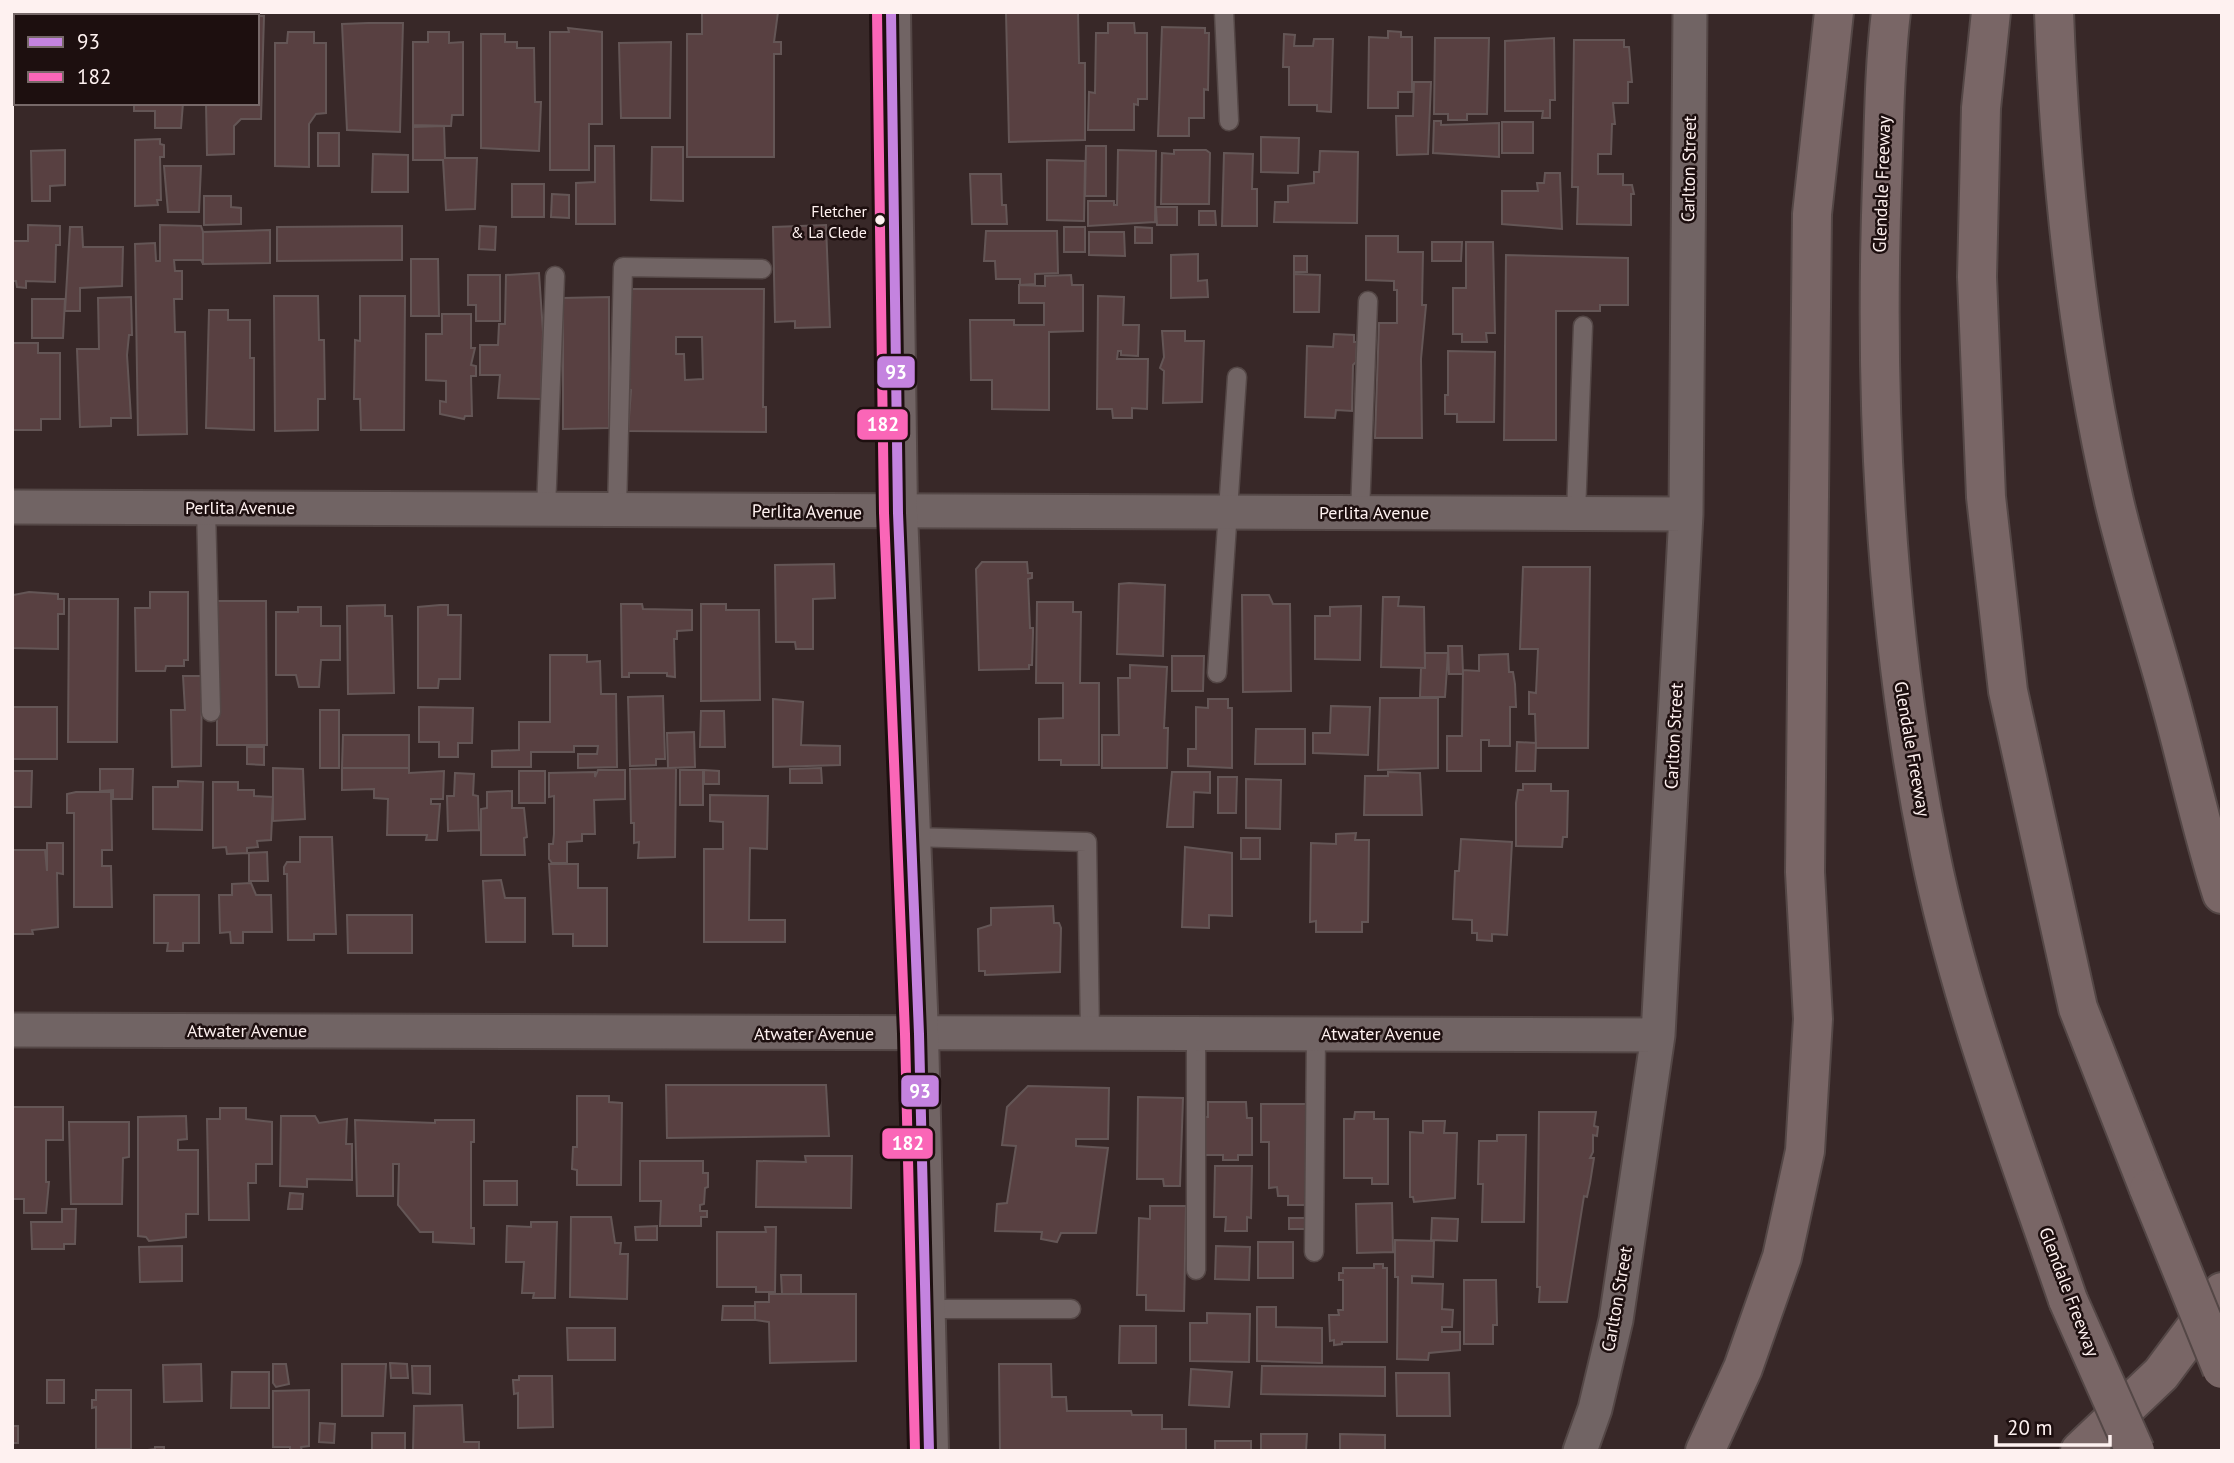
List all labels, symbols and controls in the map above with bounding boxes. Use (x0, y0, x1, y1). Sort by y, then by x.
legend (14, 14, 259, 105)
text: 93 (77, 28, 100, 55)
text: 182 (77, 63, 111, 90)
street label: Glendale Freeway (1868, 115, 1895, 253)
street label: Carlton Street (1676, 116, 1701, 222)
place label: Fletcher & La Clede (791, 201, 868, 242)
marker: Fletcher & La Clede (873, 213, 887, 227)
line badge: 93 (876, 355, 916, 389)
text: 93 (885, 360, 907, 384)
line badge: 182 (856, 408, 909, 441)
text: 182 (867, 412, 899, 436)
street label: Perlita Avenue (185, 496, 295, 519)
street label: Perlita Avenue (752, 499, 862, 524)
street label: Perlita Avenue (1319, 501, 1429, 524)
street label: Glendale Freeway (1889, 679, 1936, 819)
street label: Carlton Street (1659, 682, 1688, 790)
street label: Atwater Avenue (187, 1019, 307, 1042)
street label: Atwater Avenue (754, 1022, 874, 1045)
street label: Atwater Avenue (1321, 1022, 1441, 1045)
line badge: 93 (900, 1074, 940, 1108)
text: 93 (909, 1079, 931, 1103)
line badge: 182 (881, 1127, 934, 1160)
text: 182 (892, 1131, 924, 1155)
street label: Glendale Freeway (2034, 1224, 2105, 1360)
street label: Carlton Street (1596, 1244, 1637, 1353)
scale bar (1996, 1404, 2110, 1448)
text: 20 m (2007, 1414, 2053, 1441)

